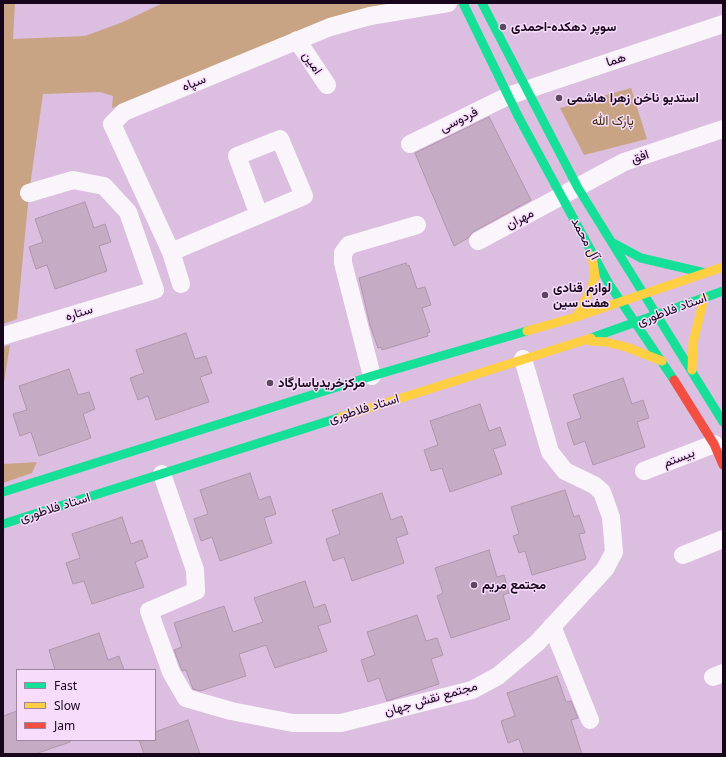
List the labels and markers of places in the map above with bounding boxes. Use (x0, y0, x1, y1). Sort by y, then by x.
place label: سوپر دهکده-احمدی (511, 19, 616, 35)
marker: سوپر دهکده-احمدی (498, 22, 508, 32)
place label: استدیو ناخن زهرا هاشمی (567, 90, 699, 106)
marker: استدیو ناخن زهرا هاشمی (554, 93, 564, 103)
place label: لوازم قنادی هفت سین (553, 280, 611, 311)
marker: لوازم قنادی هفت سین (540, 290, 550, 300)
place label: مرکزخریدپاسارگاد (278, 375, 365, 391)
marker: مرکزخریدپاسارگاد (265, 378, 275, 388)
place label: مجتمع مریم (482, 577, 546, 593)
marker: مجتمع مریم (469, 580, 479, 590)

